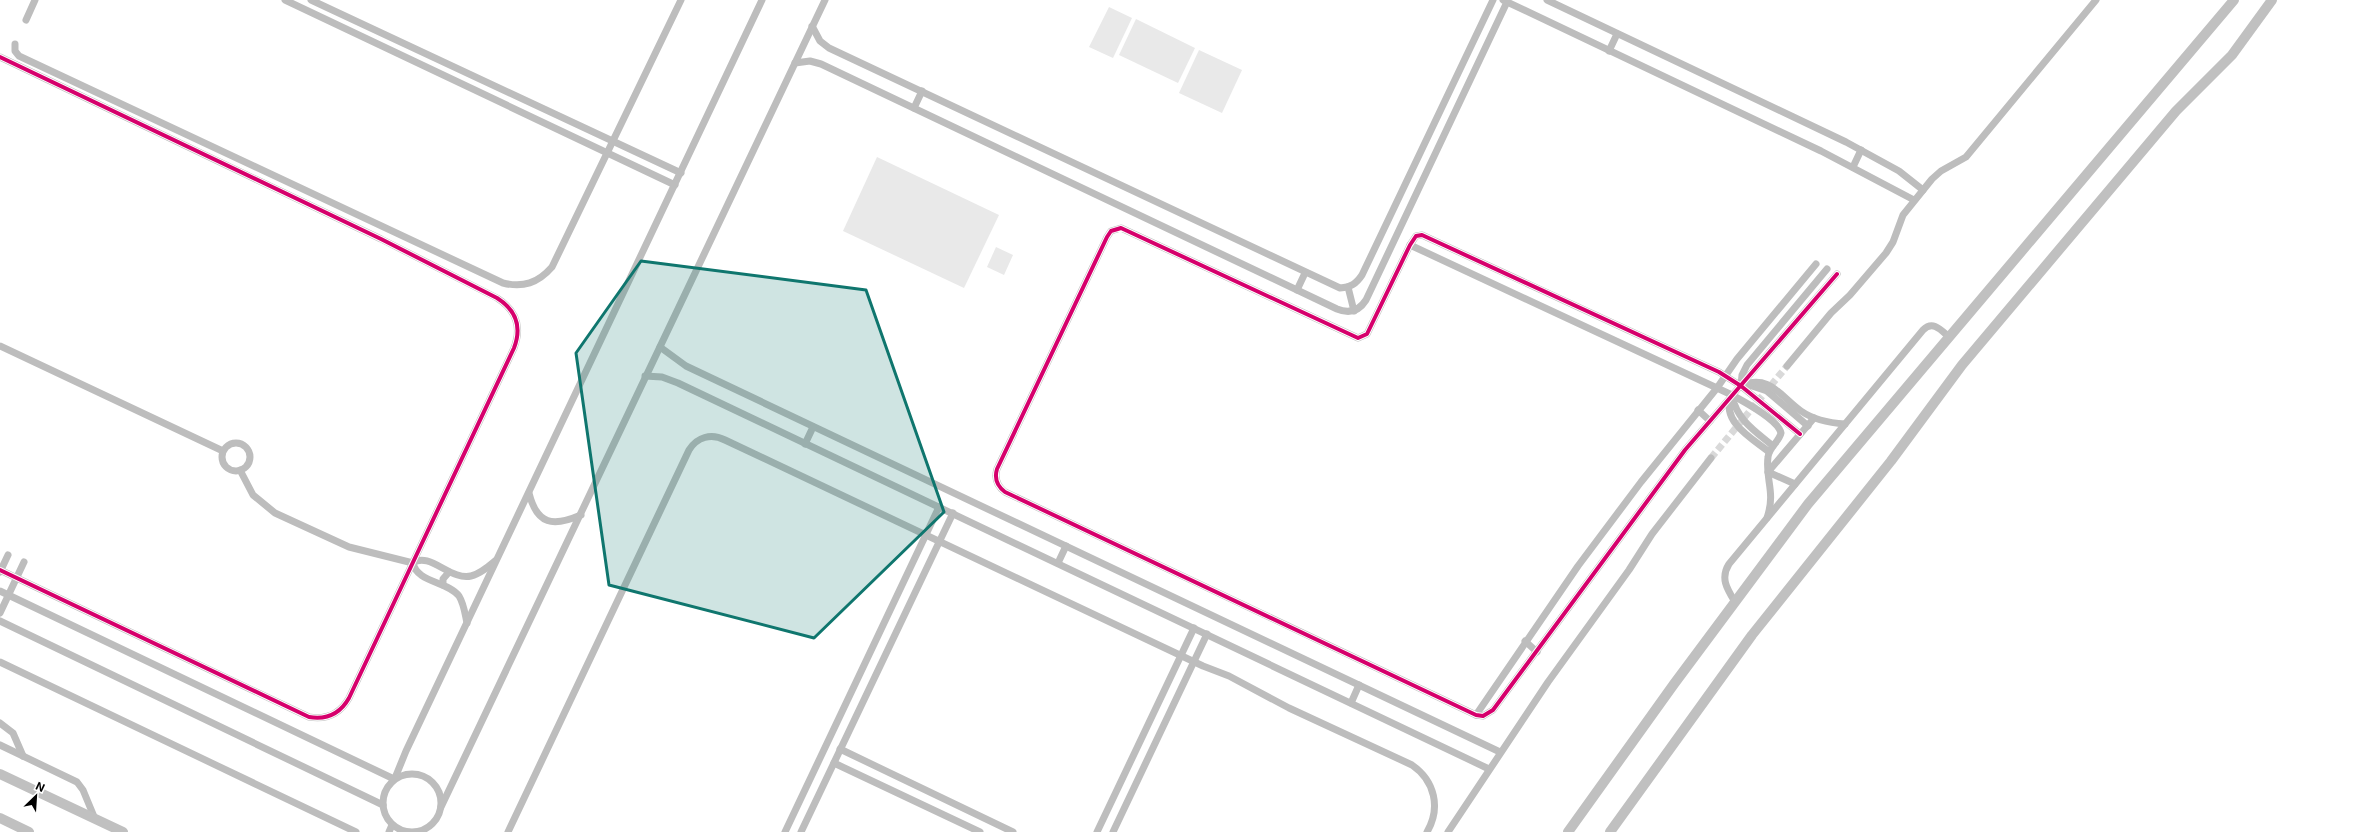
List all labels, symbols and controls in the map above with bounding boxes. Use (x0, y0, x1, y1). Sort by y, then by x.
north arrow (16, 776, 56, 816)
text: N (33, 779, 47, 795)

